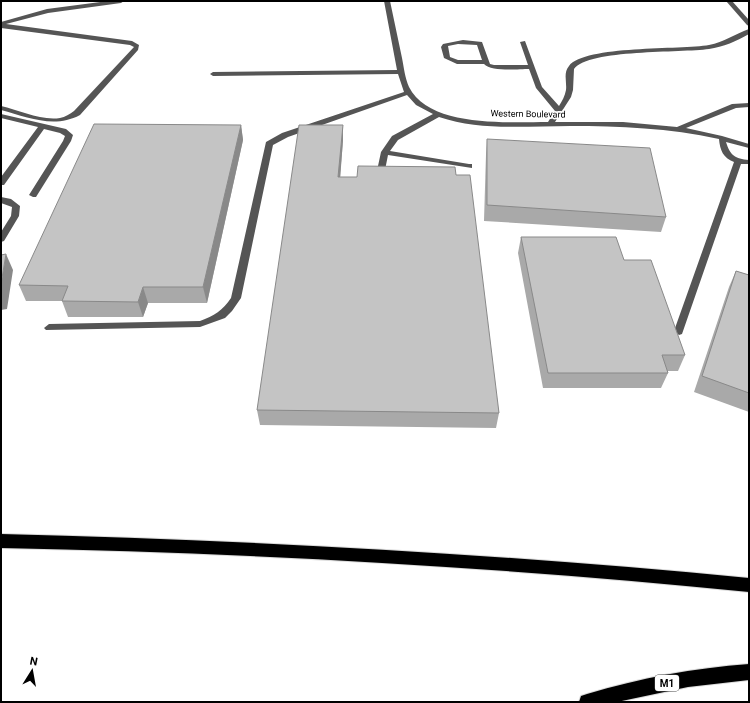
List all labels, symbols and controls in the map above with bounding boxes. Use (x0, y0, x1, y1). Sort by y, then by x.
street label: Western Boulevard (490, 108, 566, 120)
north arrow (12, 651, 52, 691)
text: N (29, 655, 39, 669)
road number: M1 (655, 675, 679, 691)

